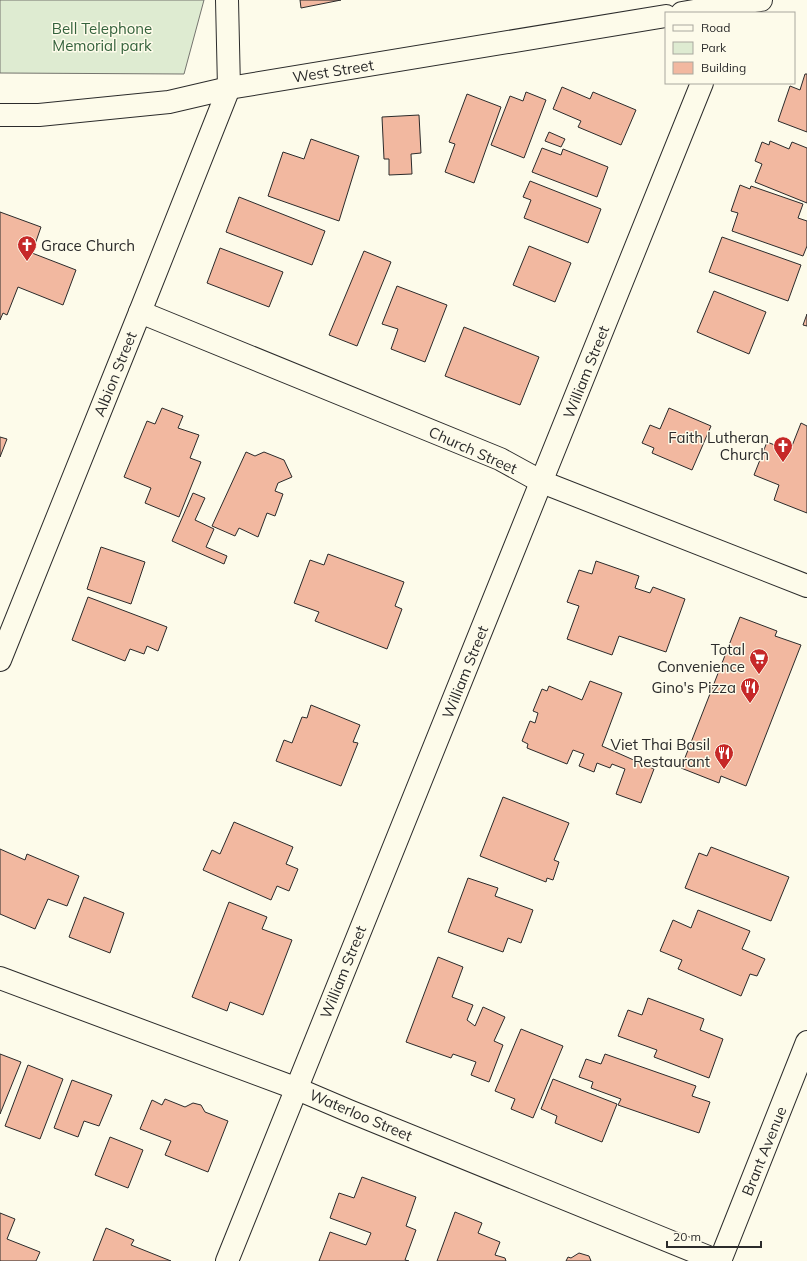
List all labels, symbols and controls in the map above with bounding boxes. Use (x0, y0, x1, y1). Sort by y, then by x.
legend (665, 12, 795, 84)
park label: Bell Telephone Memorial park (52, 19, 152, 55)
text: Road (701, 20, 730, 35)
text: Park (701, 40, 727, 55)
street label: West Street (291, 55, 375, 87)
text: Building (701, 60, 746, 75)
church icon: Grace Church (16, 234, 38, 262)
place label: Grace Church (41, 236, 135, 255)
street label: William Street (559, 323, 613, 421)
street label: Albion Street (89, 329, 141, 419)
street label: Church Street (426, 422, 520, 478)
place label: Faith Lutheran Church (668, 428, 769, 464)
church icon: Faith Lutheran Church (772, 435, 794, 463)
street label: William Street (438, 623, 492, 721)
place label: Total Convenience (657, 640, 745, 676)
supermarket icon: Total Convenience (748, 647, 770, 675)
restaurant icon: Gino's Pizza (739, 676, 761, 704)
place label: Gino's Pizza (652, 678, 736, 697)
place label: Viet Thai Basil Restaurant (611, 735, 710, 771)
restaurant icon: Viet Thai Basil Restaurant (713, 742, 735, 770)
street label: William Street (316, 923, 370, 1021)
street label: Waterloo Street (307, 1085, 415, 1145)
street label: Brant Avenue (737, 1104, 791, 1198)
scale bar (667, 1223, 761, 1249)
text: 20 m (673, 1229, 701, 1244)

